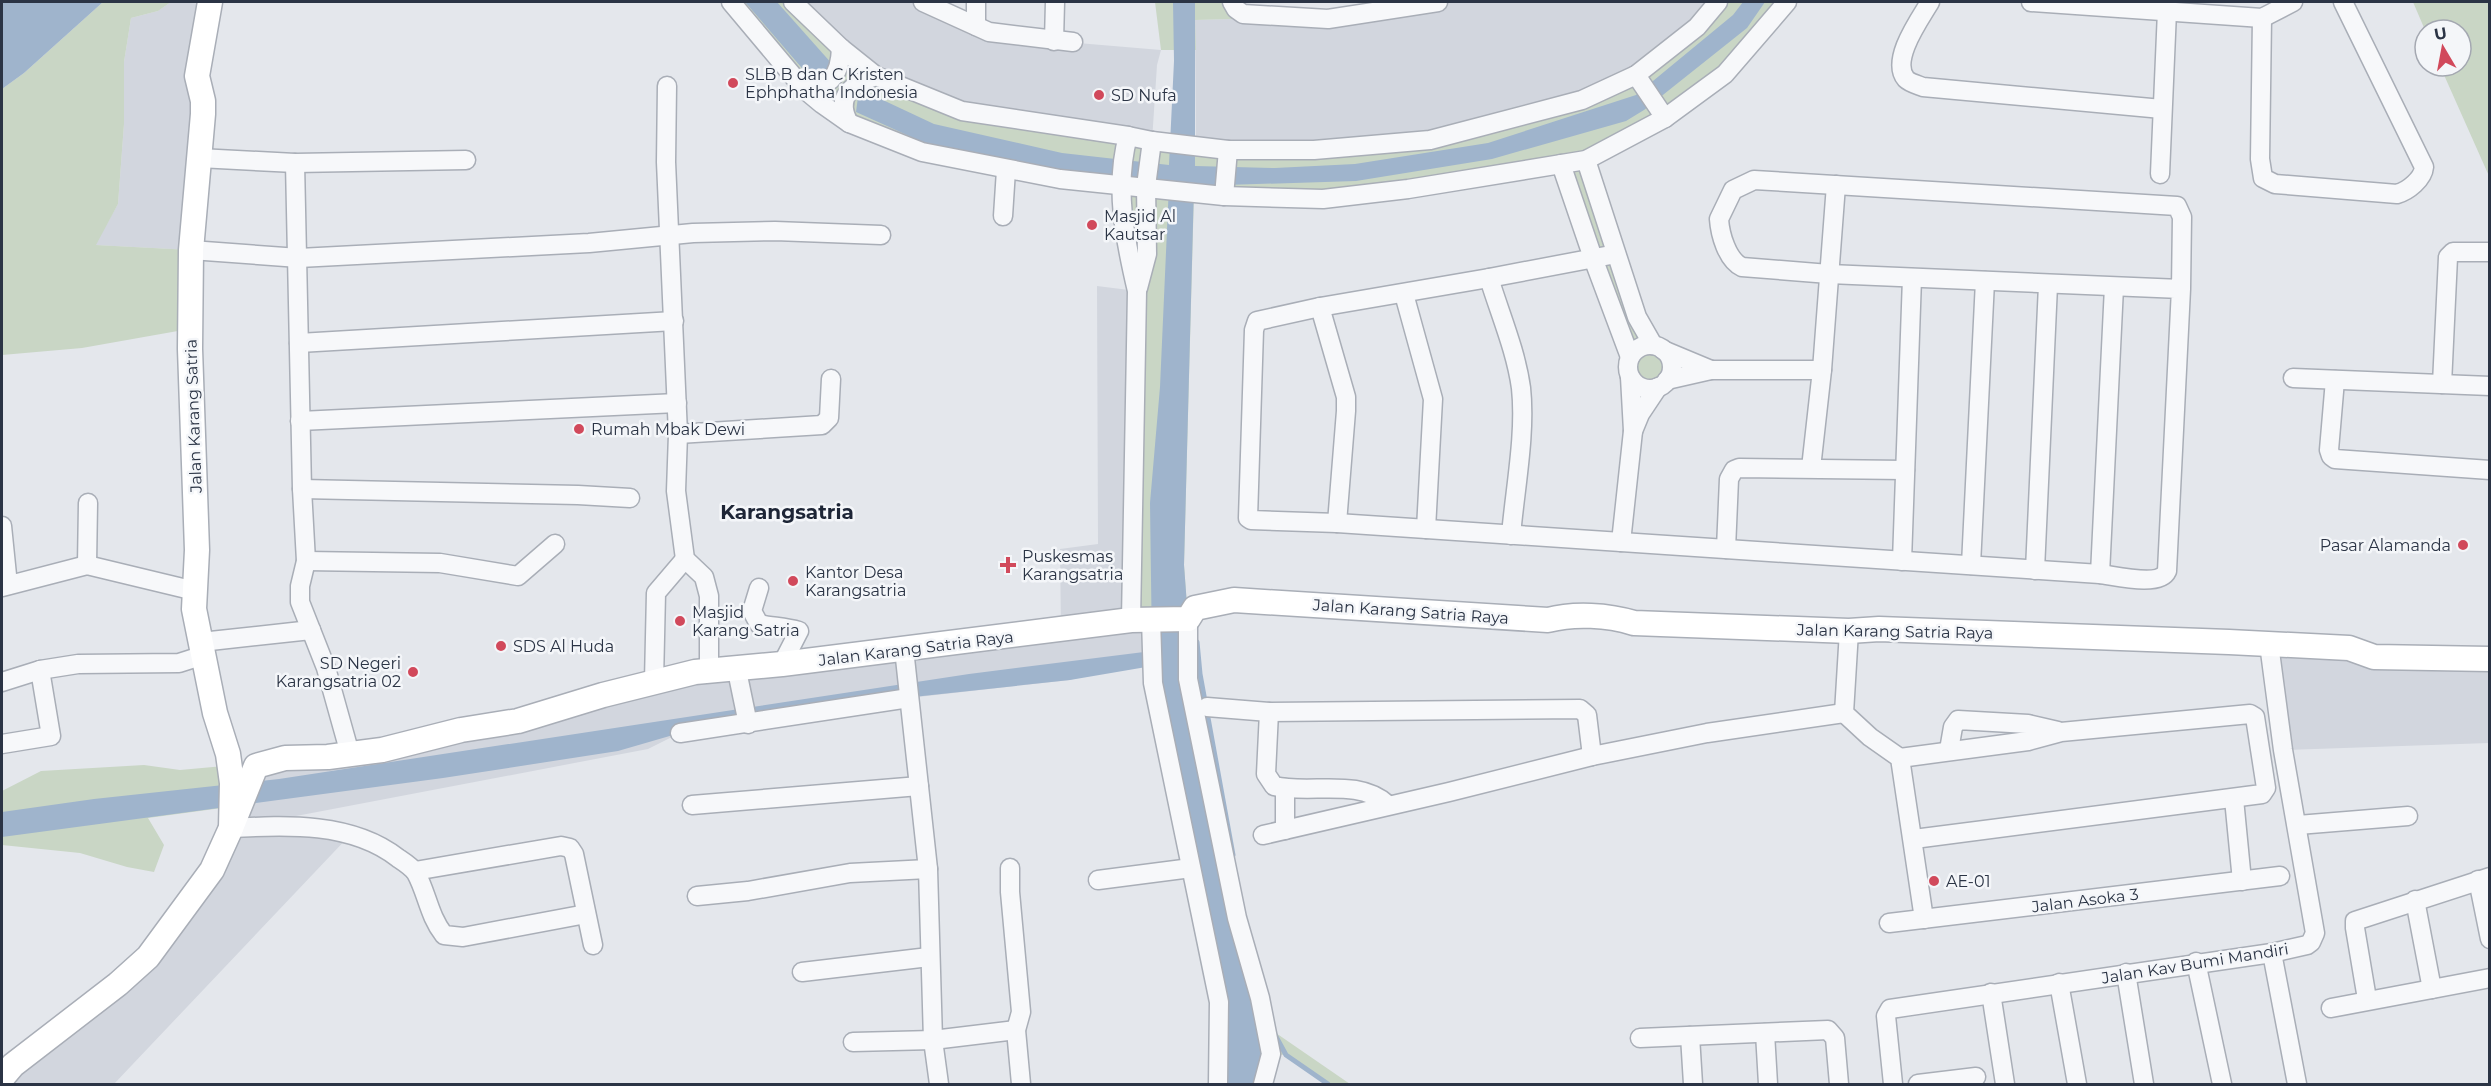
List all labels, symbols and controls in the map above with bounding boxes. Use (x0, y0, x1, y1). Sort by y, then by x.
north arrow (2413, 18, 2473, 78)
text: U (2433, 23, 2448, 44)
place label: SLB B dan C Kristen Ephphatha Indonesia (745, 65, 918, 102)
marker: SLB B dan C Kristen Ephphatha Indonesia (726, 76, 740, 90)
place label: SD Nufa (1111, 86, 1177, 105)
marker: SD Nufa (1092, 88, 1106, 102)
place label: Masjid Al Kautsar (1104, 207, 1176, 244)
marker: Masjid Al Kautsar (1085, 218, 1099, 232)
street label: Jalan Karang Satria (181, 339, 206, 494)
place label: Rumah Mbak Dewi (591, 420, 745, 439)
marker: Rumah Mbak Dewi (572, 422, 586, 436)
district label: Karangsatria (720, 500, 854, 524)
place label: Pasar Alamanda (2320, 536, 2451, 555)
marker: Pasar Alamanda (2456, 538, 2470, 552)
place label: Puskesmas Karangsatria (1022, 547, 1123, 584)
marker: Puskesmas Karangsatria (999, 556, 1017, 574)
place label: Kantor Desa Karangsatria (805, 563, 906, 600)
marker: Kantor Desa Karangsatria (786, 574, 800, 588)
street label: Jalan Karang Satria Raya (1311, 595, 1510, 628)
place label: Masjid Karang Satria (692, 603, 800, 640)
marker: Masjid Karang Satria (673, 614, 687, 628)
street label: Jalan Karang Satria Raya (1796, 620, 1993, 643)
street label: Jalan Karang Satria Raya (816, 627, 1015, 670)
place label: SDS Al Huda (513, 637, 614, 656)
marker: SDS Al Huda (494, 639, 508, 653)
place label: SD Negeri Karangsatria 02 (276, 654, 401, 691)
marker: SD Negeri Karangsatria 02 (406, 665, 420, 679)
place label: AE-01 (1946, 872, 1990, 891)
marker: AE-01 (1927, 874, 1941, 888)
street label: Jalan Asoka 3 (2030, 885, 2140, 917)
street label: Jalan Kav Bumi Mandiri (2099, 939, 2290, 988)

